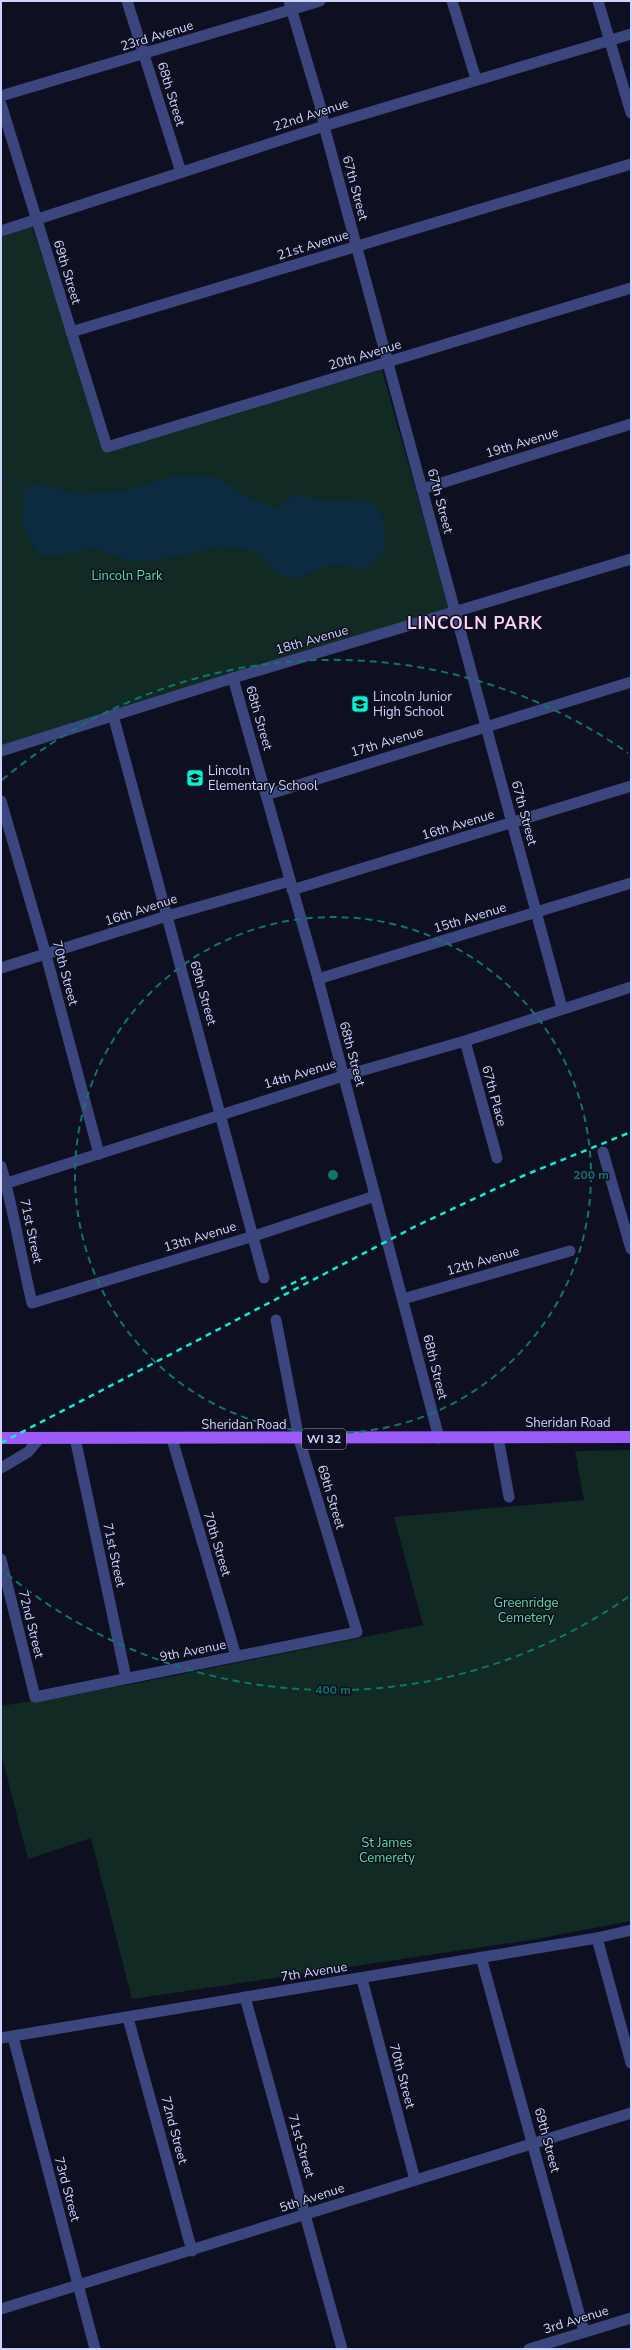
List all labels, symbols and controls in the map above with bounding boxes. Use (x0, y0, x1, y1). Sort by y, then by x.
street label: 23rd Avenue (118, 16, 196, 56)
street label: 68th Street (153, 60, 189, 129)
street label: 22nd Avenue (271, 94, 351, 136)
street label: 67th Street (338, 154, 372, 223)
street label: 21st Avenue (275, 226, 351, 264)
street label: 69th Street (49, 238, 85, 307)
street label: 20th Avenue (326, 335, 404, 375)
street label: 19th Avenue (483, 423, 561, 463)
street label: 67th Street (423, 467, 457, 536)
park label: Lincoln Park (91, 567, 163, 585)
district label: LINCOLN PARK (407, 612, 543, 635)
street label: 18th Avenue (273, 621, 351, 659)
street label: 68th Street (241, 684, 277, 753)
place label: Lincoln Junior High School (373, 688, 452, 721)
school or university icon: Lincoln Junior High School (350, 694, 370, 714)
street label: 17th Avenue (348, 722, 426, 762)
place label: Lincoln Elementary School (208, 762, 318, 795)
school or university icon: Lincoln Elementary School (185, 768, 205, 788)
street label: 67th Street (507, 779, 541, 848)
street label: 16th Avenue (419, 805, 497, 845)
street label: 16th Avenue (102, 890, 180, 930)
street label: 15th Avenue (431, 898, 509, 938)
street label: 70th Street (48, 939, 82, 1008)
street label: 69th Street (185, 959, 221, 1028)
street label: 68th Street (335, 1020, 369, 1089)
street label: 14th Avenue (261, 1054, 339, 1094)
street label: 67th Place (477, 1063, 511, 1129)
text: 200 m (573, 1167, 609, 1183)
centre of rings (326, 1168, 340, 1182)
street label: 71st Street (15, 1197, 47, 1265)
street label: 13th Avenue (161, 1217, 239, 1257)
street label: 12th Avenue (444, 1242, 522, 1280)
street label: 68th Street (418, 1333, 452, 1402)
street label: Sheridan Road (525, 1414, 611, 1432)
street label: Sheridan Road (201, 1416, 287, 1434)
road number: WI 32 (302, 1429, 346, 1449)
street label: 69th Street (313, 1463, 349, 1532)
street label: 70th Street (199, 1510, 235, 1579)
street label: 71st Street (98, 1521, 130, 1589)
street label: 72nd Street (14, 1588, 48, 1660)
park label: Greenridge Cemetery (493, 1594, 559, 1627)
street label: 9th Avenue (158, 1636, 228, 1666)
text: 400 m (315, 1682, 351, 1698)
park label: St James Cemerety (359, 1834, 415, 1867)
street label: 7th Avenue (279, 1958, 349, 1986)
street label: 70th Street (385, 2042, 419, 2111)
street label: 72nd Street (156, 2094, 192, 2166)
street label: 69th Street (530, 2106, 564, 2175)
street label: 71st Street (283, 2112, 319, 2180)
street label: 73rd Street (50, 2155, 84, 2224)
street label: 5th Avenue (277, 2179, 347, 2217)
street label: 3rd Avenue (541, 2301, 611, 2338)

